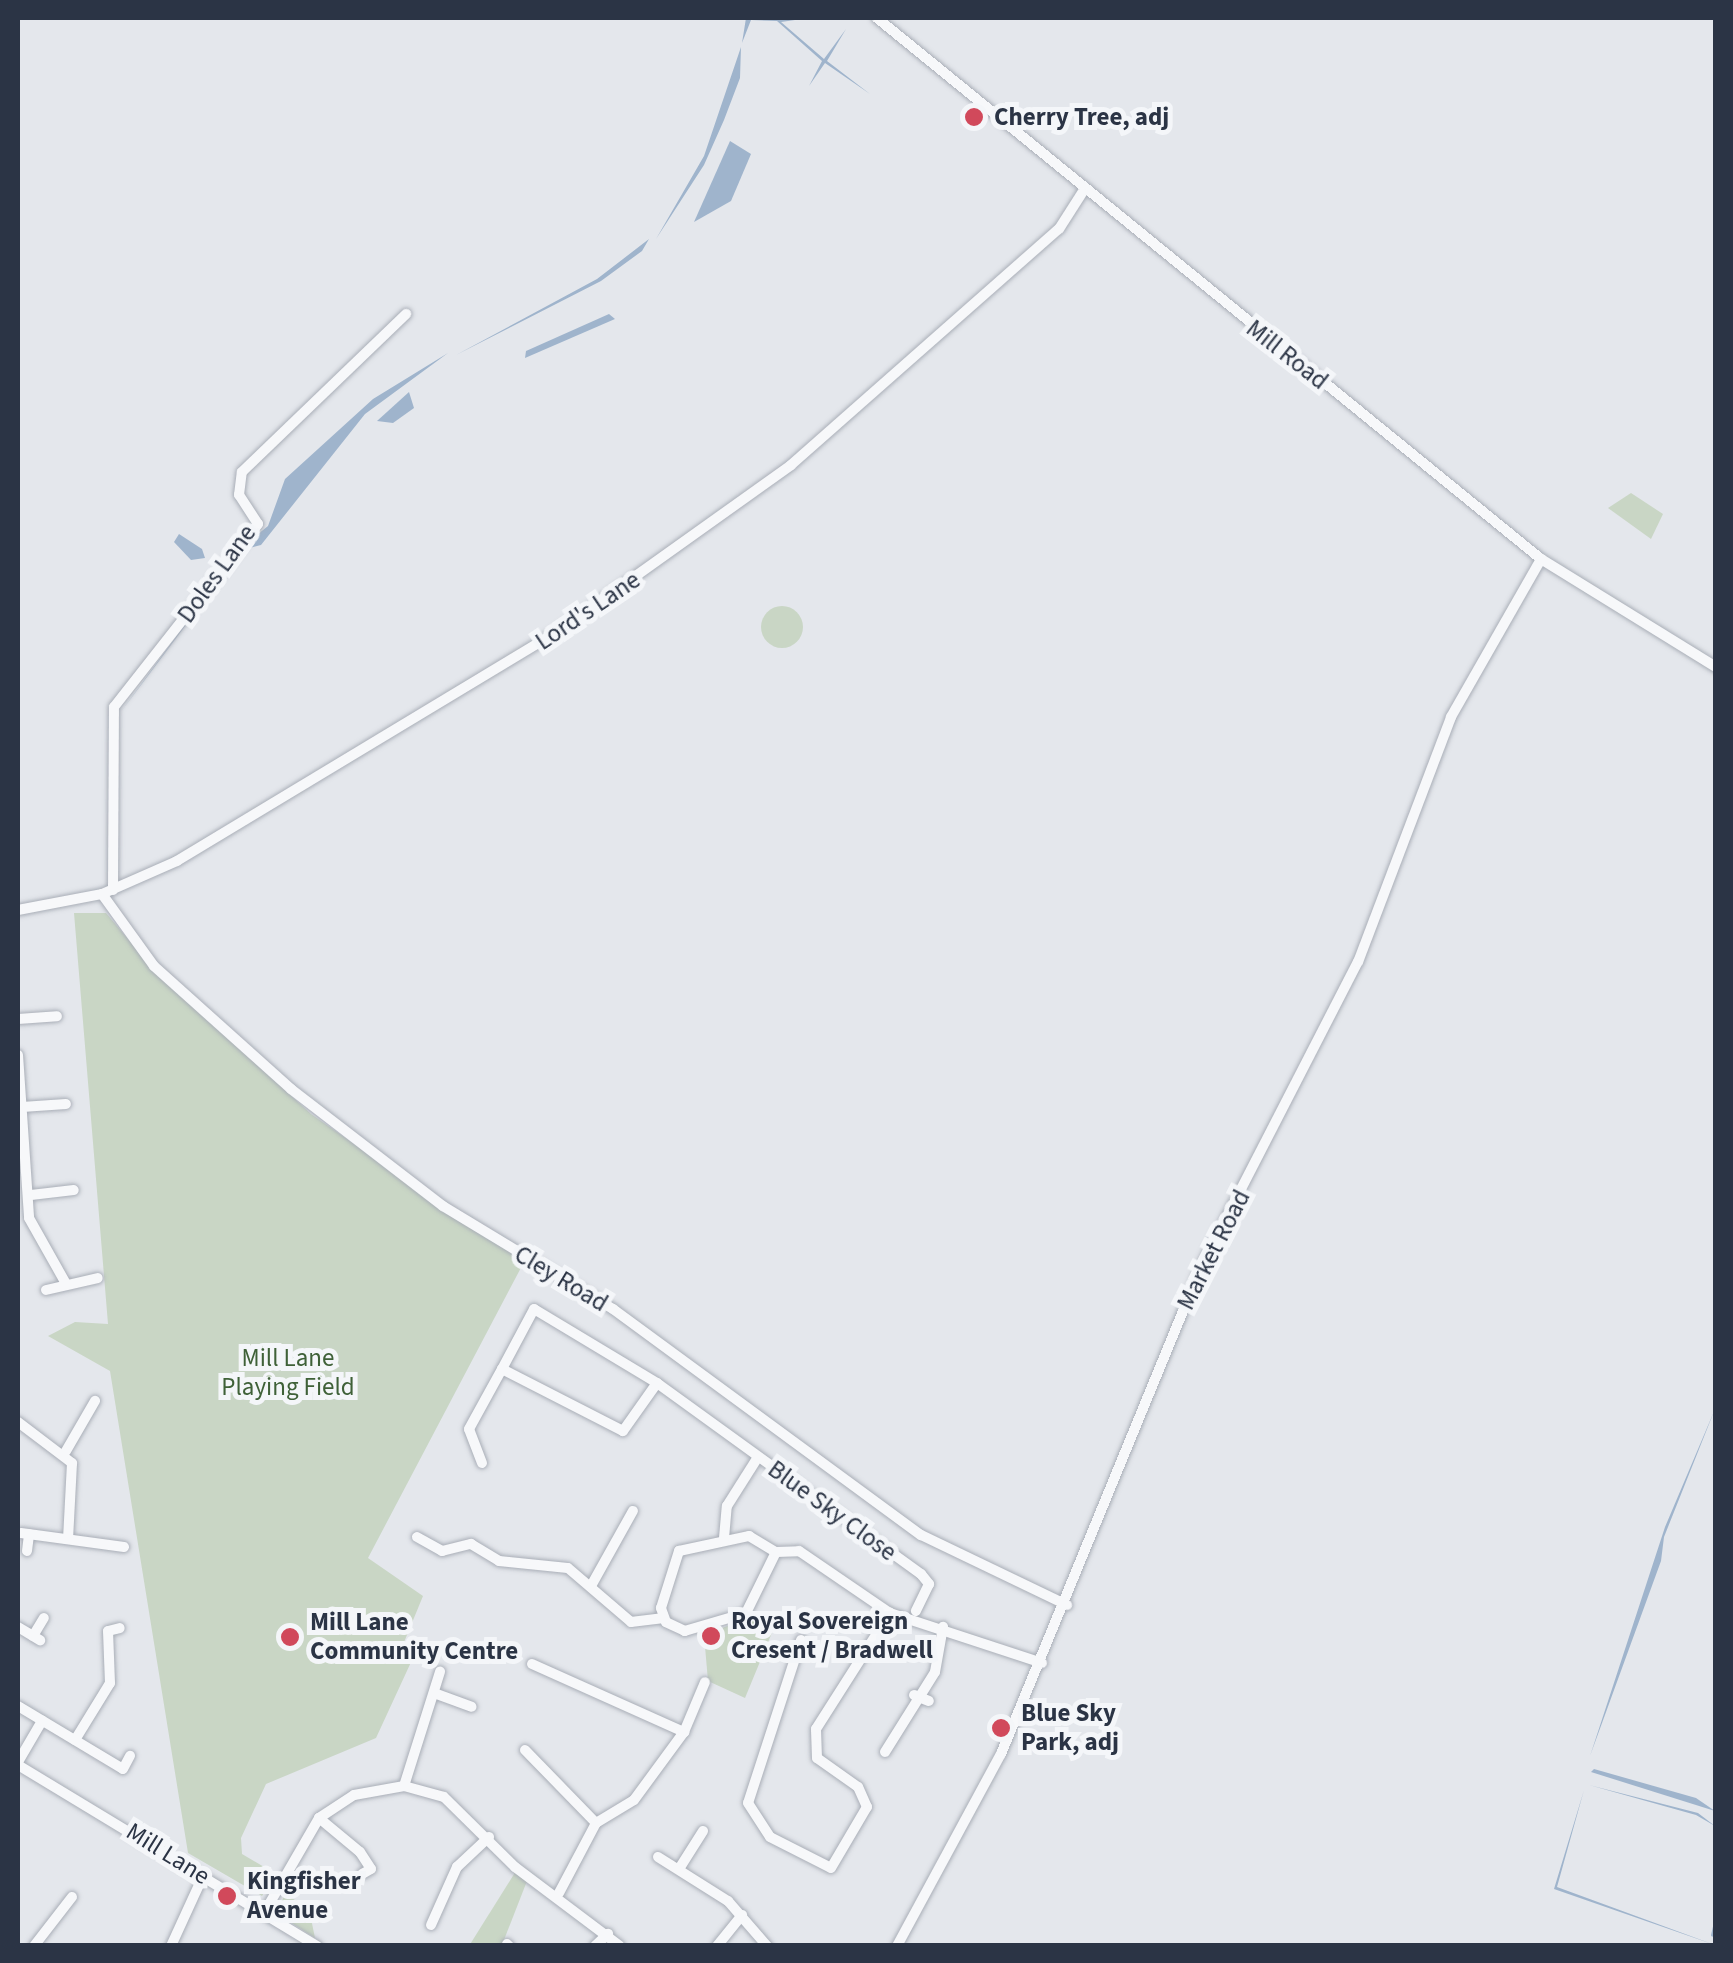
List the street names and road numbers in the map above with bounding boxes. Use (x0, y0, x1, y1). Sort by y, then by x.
street label: Mill Road (1240, 314, 1334, 396)
street label: Doles Lane (171, 519, 263, 629)
street label: Lord's Lane (530, 565, 646, 657)
street label: Market Road (1171, 1185, 1257, 1315)
street label: Cley Road (509, 1239, 613, 1319)
street label: Blue Sky Close (762, 1454, 902, 1568)
street label: Mill Lane (121, 1817, 215, 1891)

